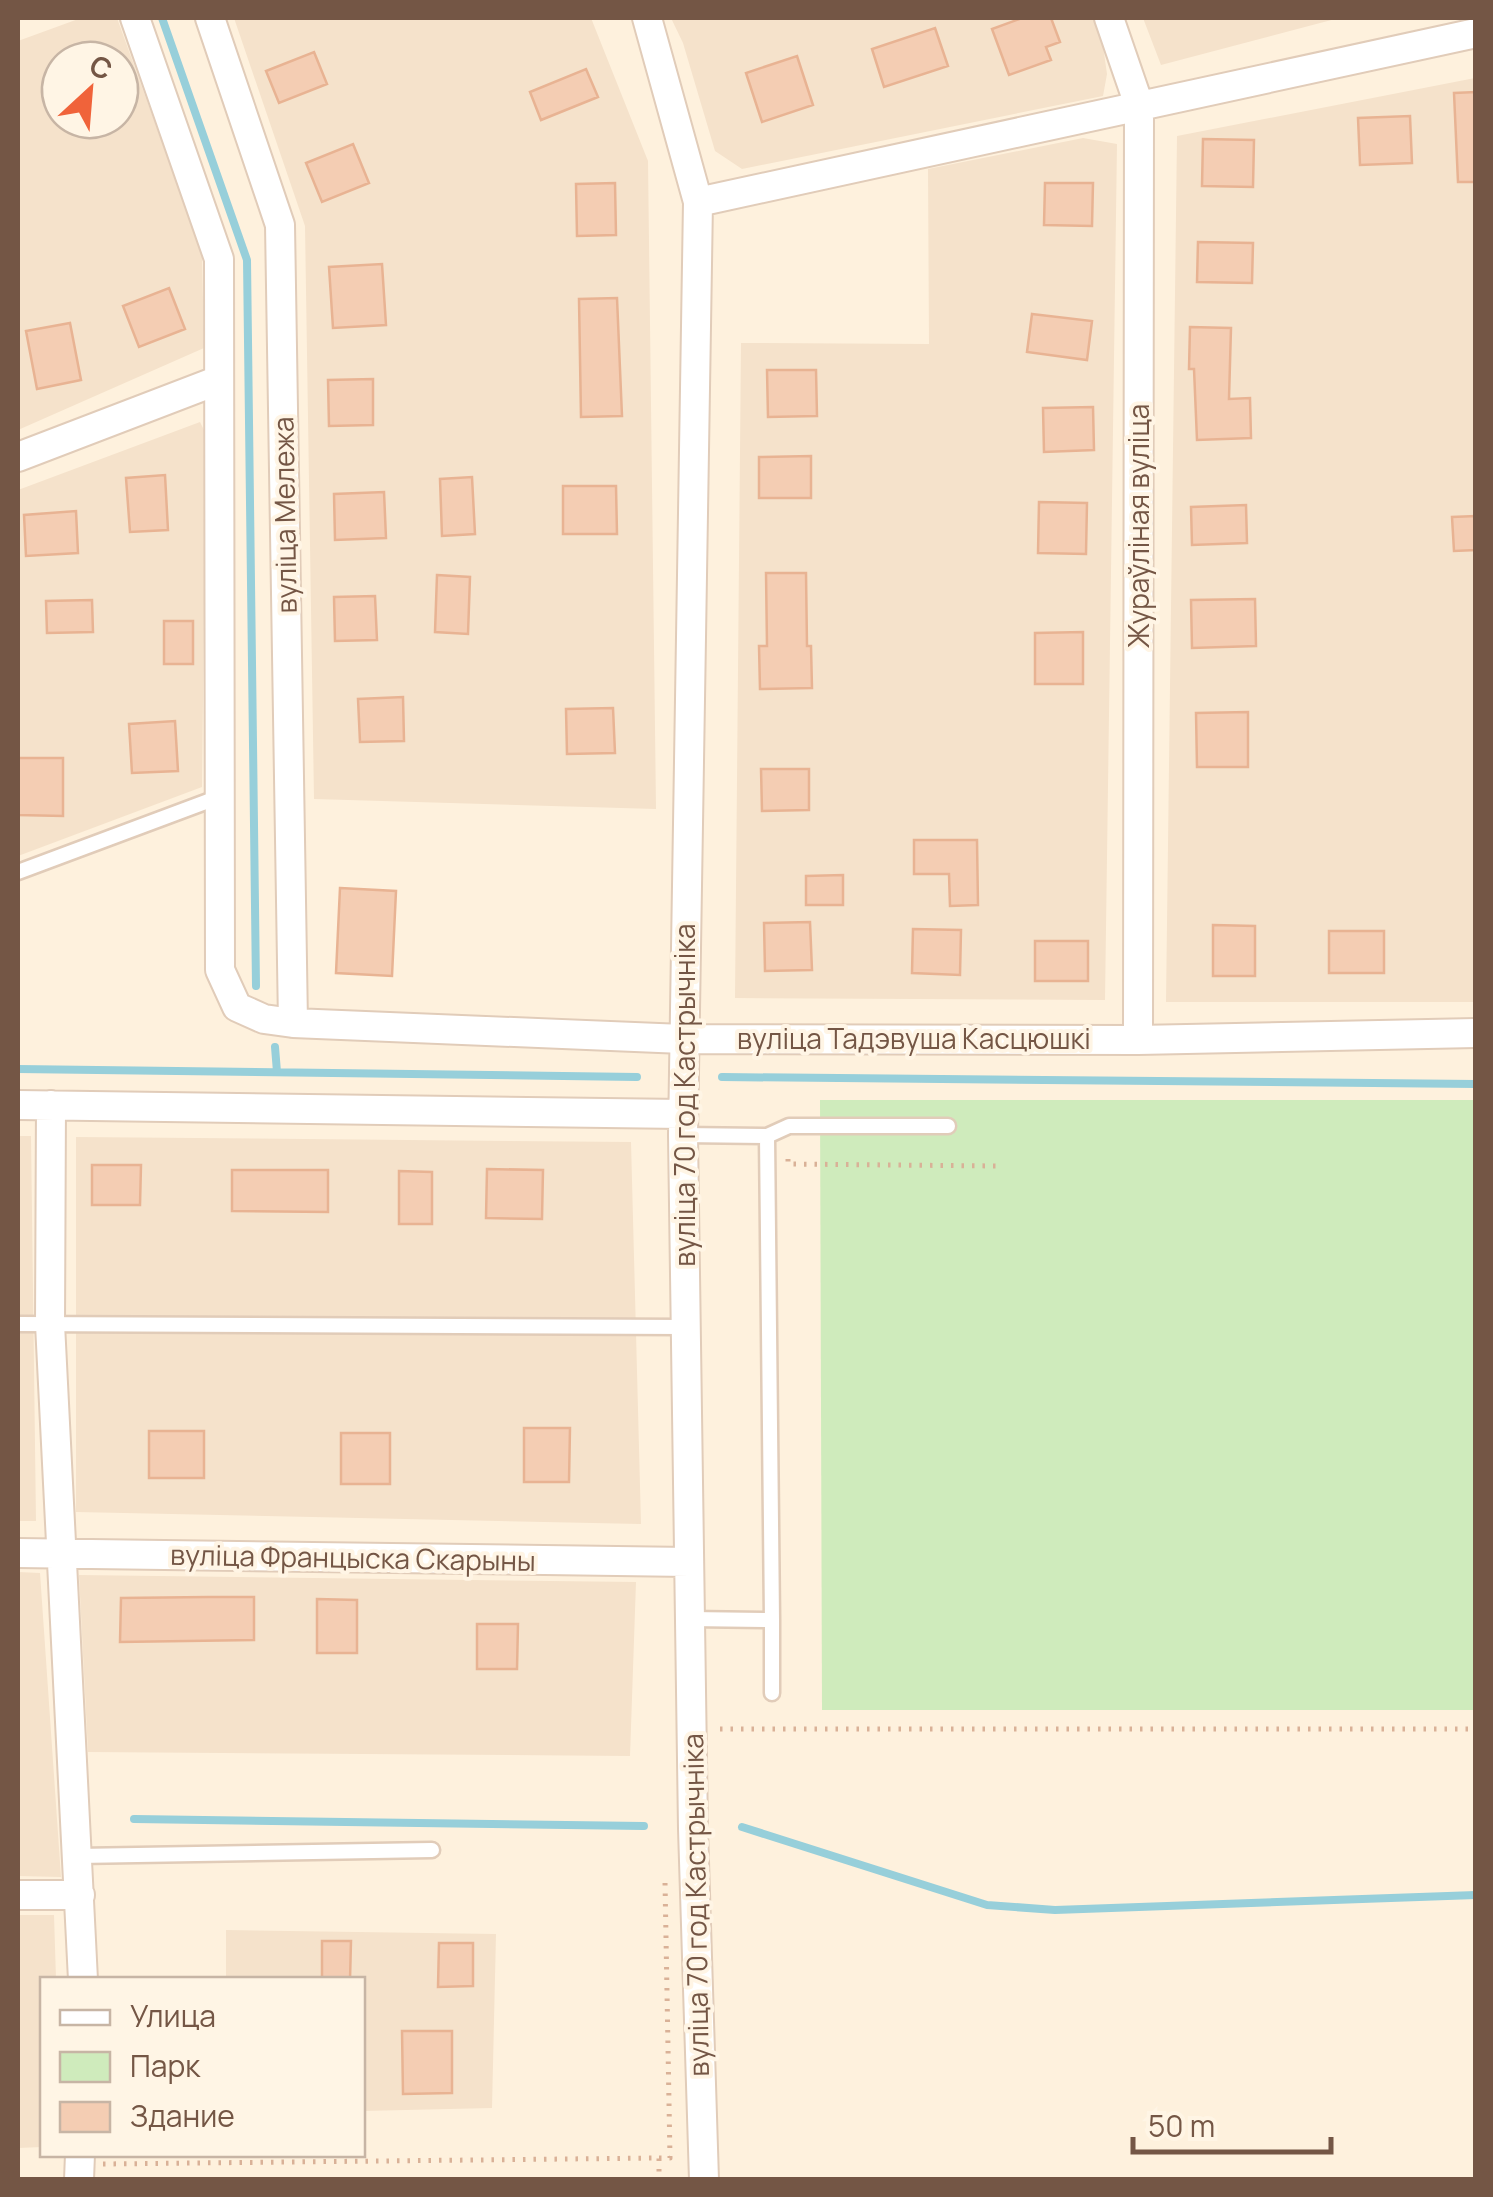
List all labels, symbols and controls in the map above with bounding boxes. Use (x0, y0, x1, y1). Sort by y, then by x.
north arrow (40, 40, 140, 140)
text: С (84, 45, 119, 88)
street label: Жураўліная вуліца (1119, 404, 1157, 648)
street label: вуліца Мележа (263, 416, 305, 614)
street label: вуліца 70 год Кастрычніка (665, 923, 703, 1267)
street label: вуліца Тадэвуша Касцюшкі (737, 1019, 1091, 1057)
street label: вуліца Францыска Скарыны (170, 1535, 536, 1579)
street label: вуліца 70 год Кастрычніка (673, 1733, 717, 2077)
legend (40, 1977, 365, 2157)
text: Улица (130, 1995, 216, 2036)
text: Парк (130, 2045, 201, 2086)
scale bar (1133, 2092, 1330, 2154)
text: Здание (130, 2095, 235, 2136)
text: 50 m (1148, 2105, 1215, 2146)

